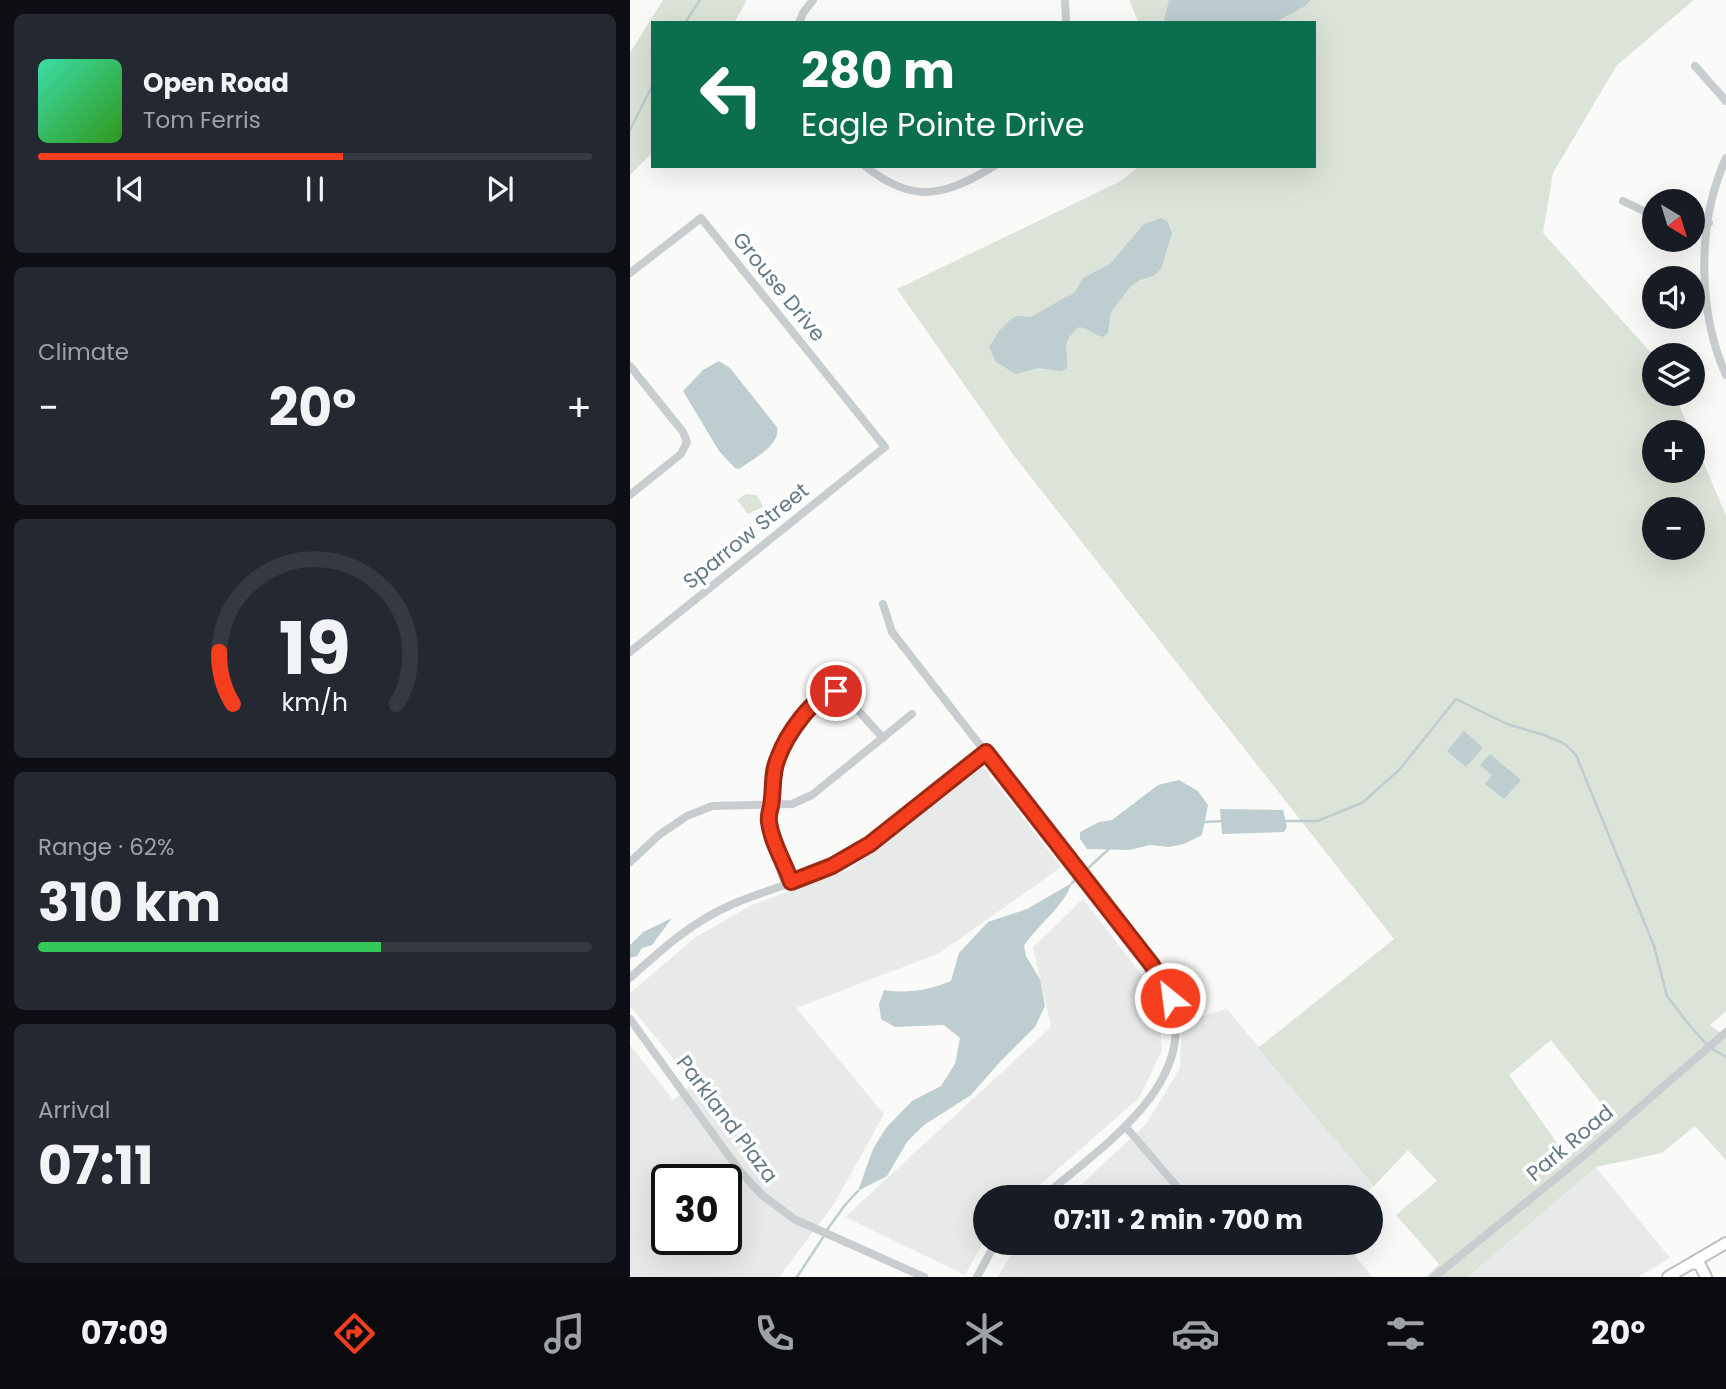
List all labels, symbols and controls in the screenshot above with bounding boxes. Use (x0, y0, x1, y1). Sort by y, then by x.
text: 280 m (801, 37, 955, 105)
icon: left (686, 49, 777, 140)
text: Open Road (143, 65, 289, 101)
text: Eagle Pointe Drive (801, 102, 1085, 147)
text: Tom Ferris (143, 104, 261, 136)
icon: previous (111, 170, 149, 208)
icon: pause (296, 170, 334, 208)
icon: next (481, 170, 519, 208)
north arrow (1642, 189, 1704, 252)
map controls (1642, 189, 1705, 560)
street label: Grouse Drive (726, 226, 833, 348)
button: sound (1642, 266, 1705, 329)
text: Climate (38, 336, 129, 368)
button: layers (1642, 343, 1705, 406)
text: 20° (269, 371, 356, 444)
text: − (38, 381, 59, 434)
text: + (566, 381, 592, 434)
button: + (1642, 420, 1705, 483)
street label: Sparrow Street (677, 476, 815, 595)
button: − (1642, 497, 1705, 560)
text: 19 (279, 599, 351, 700)
pin (806, 661, 866, 721)
icon: arrive (817, 672, 855, 710)
text: km/h (282, 685, 348, 720)
text: Range · 62% (38, 831, 175, 863)
text: 310 km (38, 866, 221, 939)
position arrow (1133, 961, 1207, 1035)
street label: Parkland Plaza (670, 1049, 785, 1188)
text: Arrival (38, 1094, 110, 1126)
street label: Park Road (1520, 1098, 1619, 1188)
text: 07:11 (38, 1129, 154, 1202)
speed limit sign: 30 (651, 1164, 742, 1255)
text: 07:11 · 2 min · 700 m (1053, 1202, 1303, 1238)
icon: directions (330, 1309, 379, 1358)
icon: music (540, 1309, 589, 1358)
icon: phone (750, 1309, 799, 1358)
icon: climate (960, 1309, 1009, 1358)
icon: car (1171, 1309, 1220, 1358)
icon: filters (1381, 1309, 1430, 1358)
text: 07:09 (81, 1310, 168, 1355)
text: 20° (1591, 1310, 1645, 1355)

